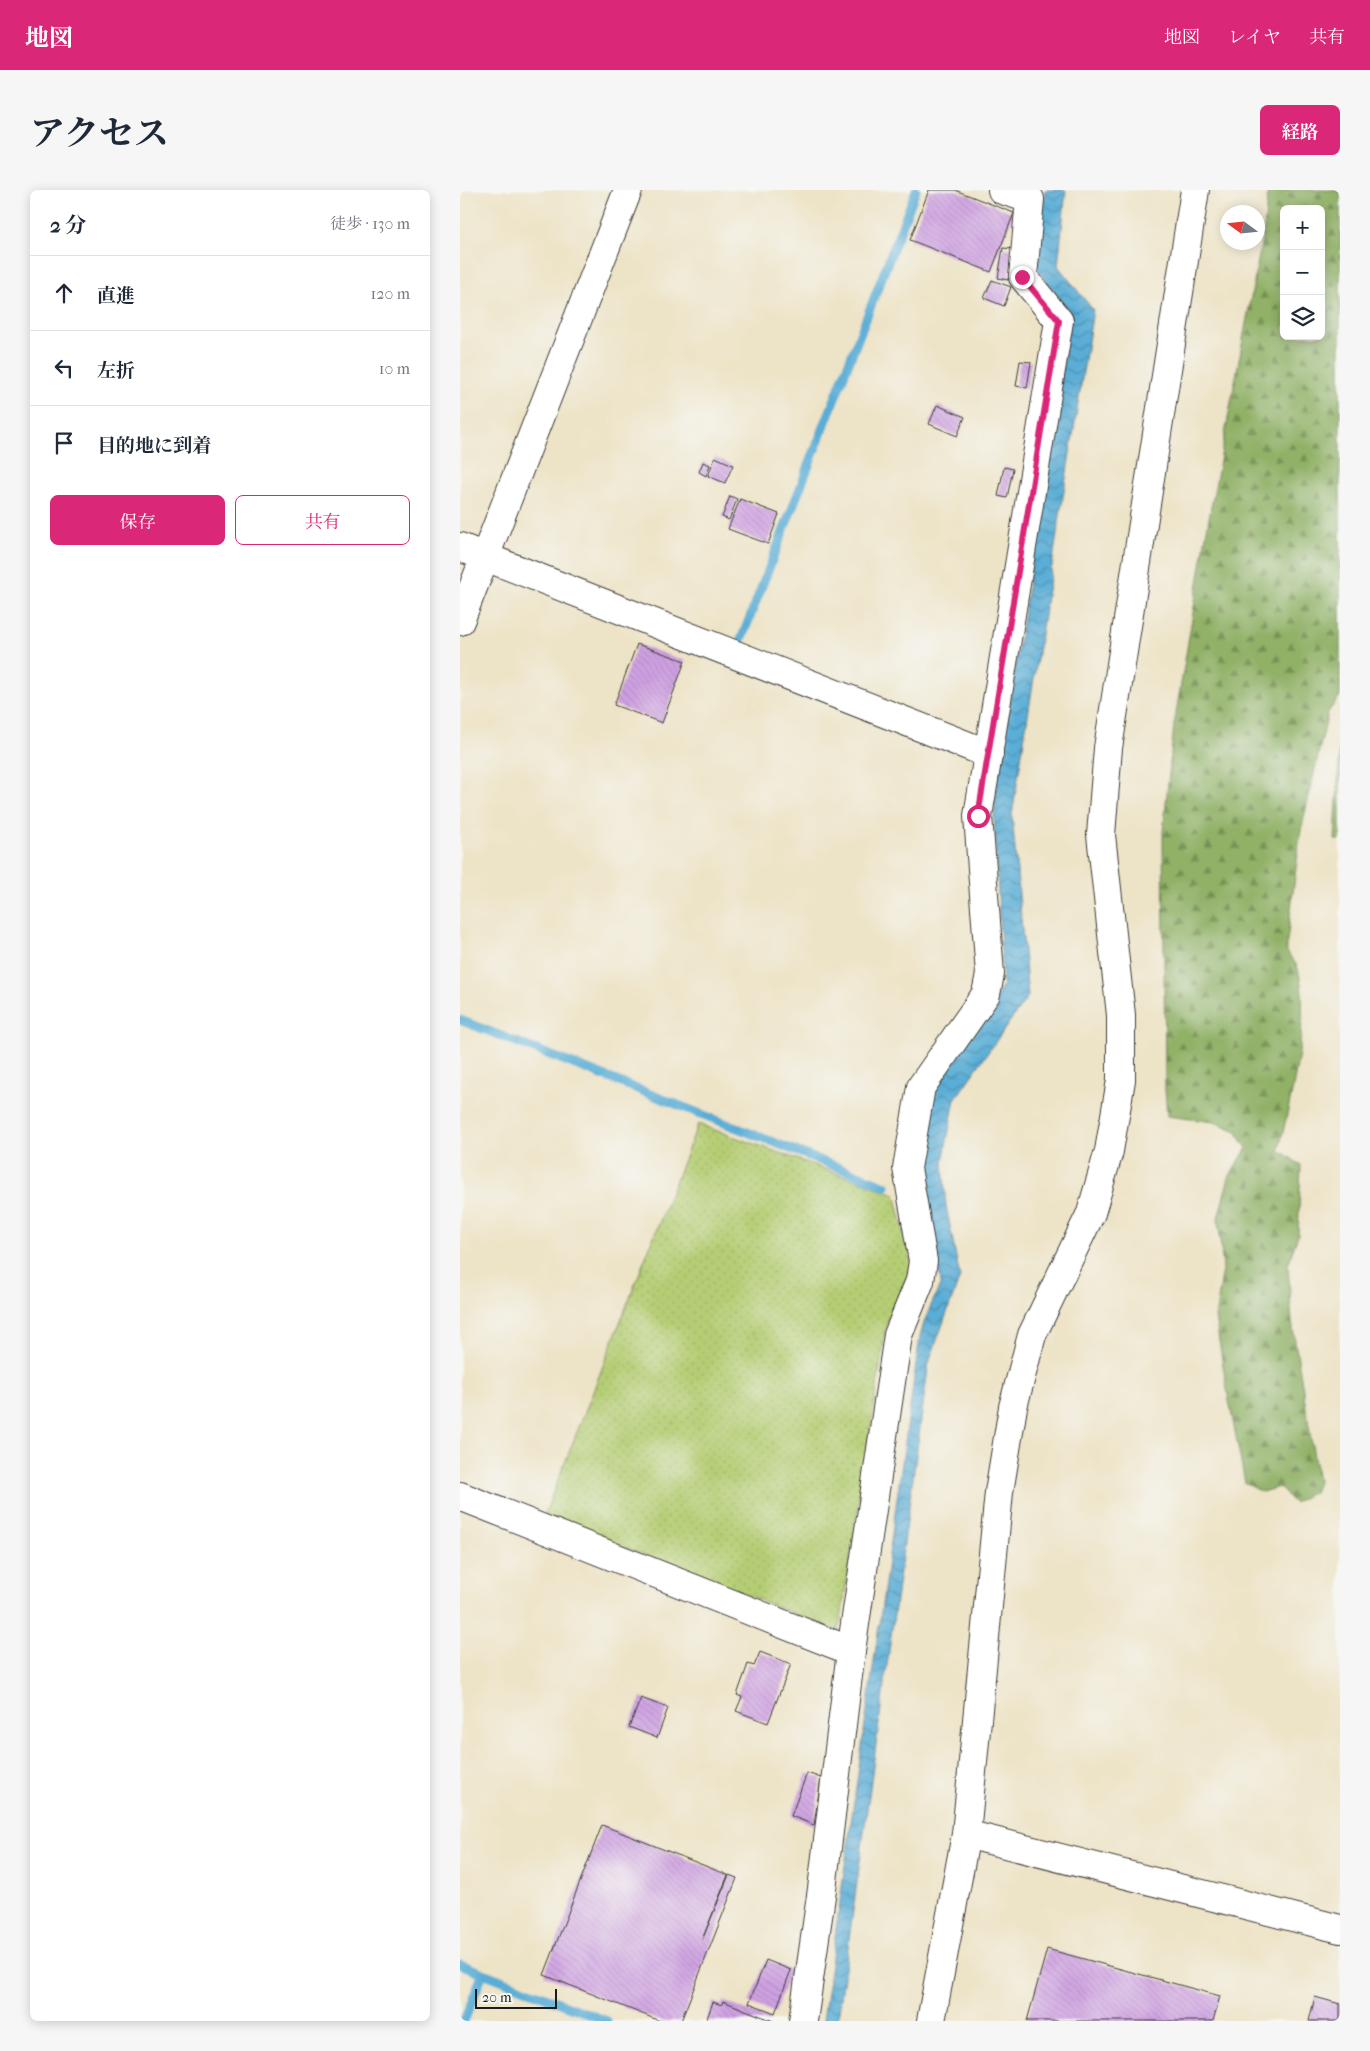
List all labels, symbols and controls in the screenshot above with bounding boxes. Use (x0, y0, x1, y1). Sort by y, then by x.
text: 地図 (25, 24, 73, 52)
text: 地図 (1164, 27, 1200, 48)
text: レイヤ (1228, 27, 1281, 48)
text: 共有 (1309, 27, 1345, 48)
button: 経路 (1260, 105, 1340, 155)
text: アクセス (30, 113, 169, 154)
north arrow (1220, 205, 1265, 250)
map controls (1280, 205, 1325, 340)
button: + (1280, 205, 1325, 250)
text: 2 分 (50, 213, 86, 237)
text: 徒歩 · 130 m (330, 214, 410, 233)
button: − (1280, 250, 1325, 295)
route end (1011, 266, 1034, 289)
icon: ahead (50, 279, 78, 307)
text: 120 m (371, 284, 410, 303)
text: 直進 (97, 285, 135, 307)
button: layers (1280, 295, 1325, 340)
icon: left (50, 354, 78, 382)
text: 10 m (379, 359, 410, 378)
text: 左折 (97, 360, 135, 382)
icon: arrive (50, 429, 78, 457)
text: 目的地に到着 (97, 435, 211, 457)
button: 保存 (50, 495, 225, 545)
button: 共有 (235, 495, 410, 545)
route start (967, 805, 990, 828)
scale bar (475, 1986, 558, 2009)
text: 20 m (482, 1989, 512, 2006)

